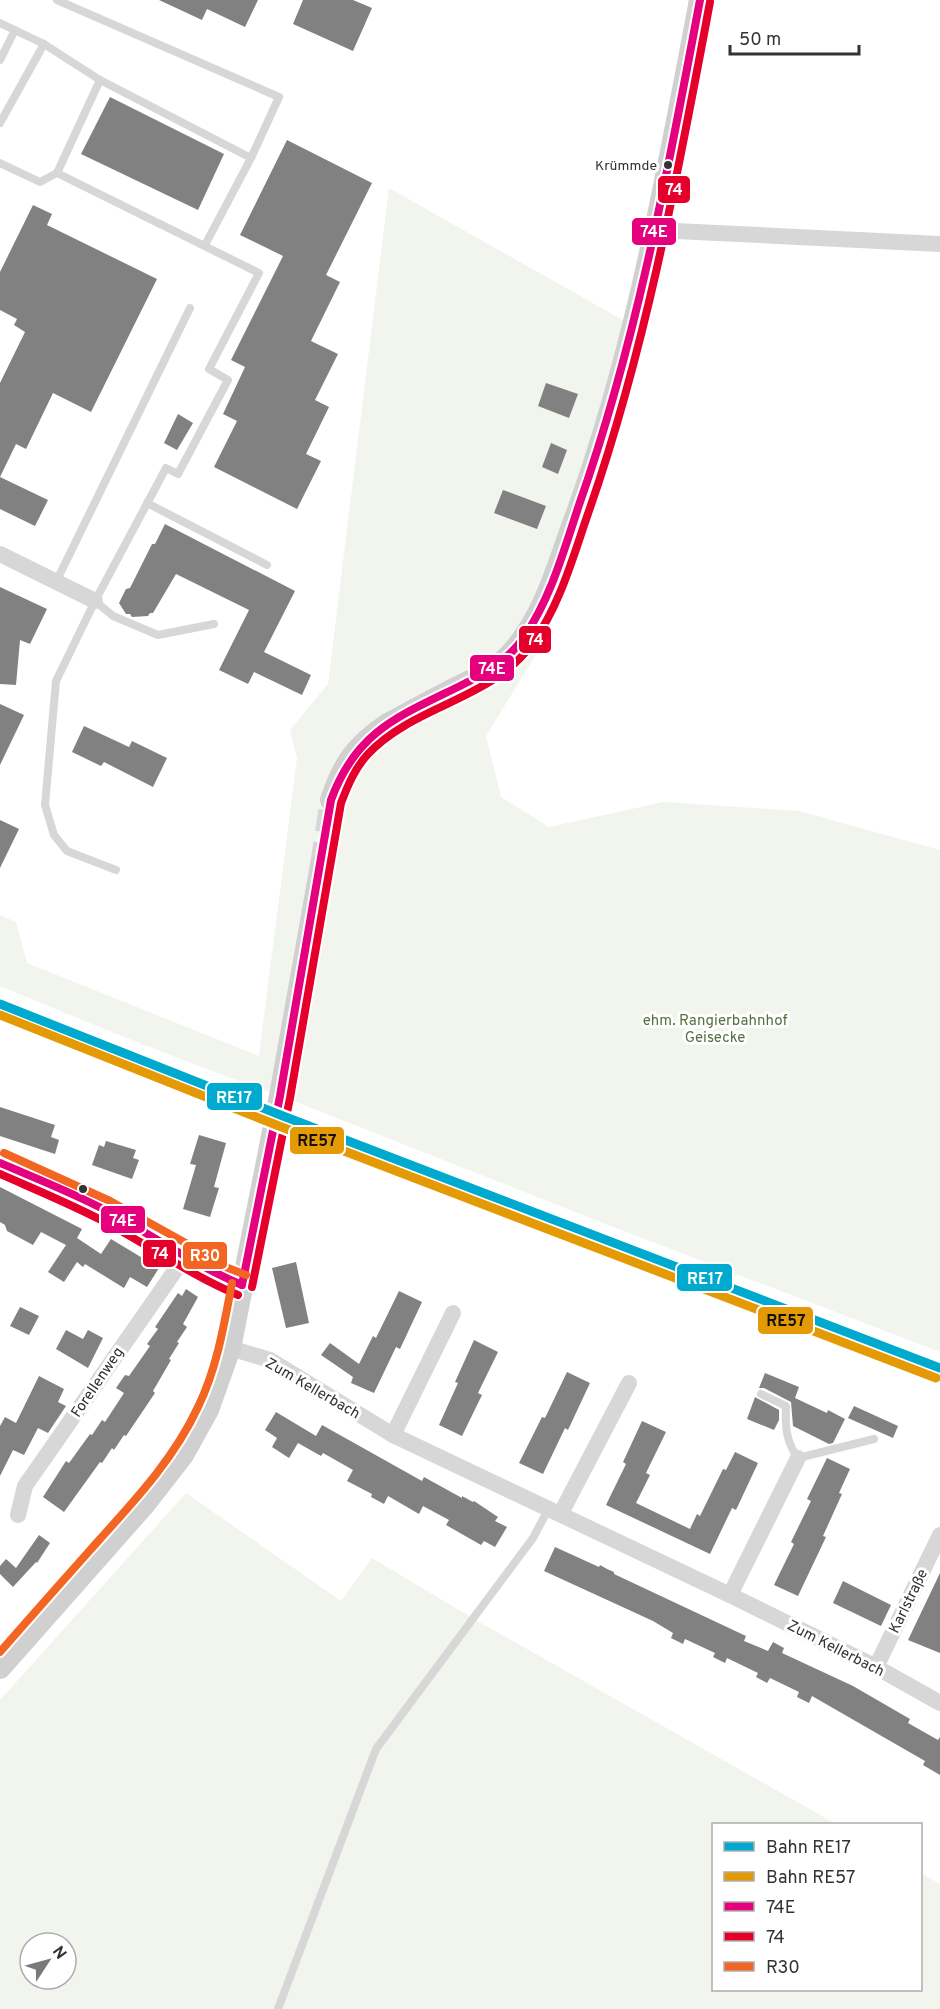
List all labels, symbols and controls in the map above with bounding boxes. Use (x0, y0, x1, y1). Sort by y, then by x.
scale bar (730, 18, 859, 56)
text: 50 m (739, 29, 781, 52)
place label: Krümmde (595, 158, 657, 175)
marker: Krümmde (662, 159, 674, 171)
line badge: 74 (657, 175, 691, 204)
text: 74 (665, 181, 683, 201)
line badge: 74E (631, 217, 677, 246)
text: 74E (640, 223, 668, 243)
line badge: 74 (518, 625, 552, 654)
text: 74 (526, 631, 544, 651)
line badge: 74E (469, 654, 515, 682)
text: 74E (478, 660, 506, 680)
park label: ehm. Rangierbahnhof Geisecke (643, 1012, 787, 1048)
line badge: RE17 (206, 1082, 263, 1111)
text: RE17 (216, 1089, 252, 1109)
line badge: RE57 (289, 1126, 345, 1155)
text: RE57 (297, 1132, 337, 1152)
unlabelled marker (77, 1183, 89, 1195)
line badge: 74E (100, 1205, 146, 1234)
text: 74E (109, 1212, 137, 1232)
line badge: 74 (142, 1239, 177, 1268)
line badge: R30 (182, 1241, 228, 1270)
text: 74 (151, 1245, 169, 1265)
text: R30 (190, 1247, 220, 1267)
line badge: RE17 (676, 1263, 733, 1292)
text: RE17 (687, 1270, 723, 1290)
line badge: RE57 (757, 1306, 814, 1335)
text: RE57 (766, 1312, 806, 1332)
street label: Forellenweg (68, 1344, 129, 1422)
street label: Zum Kellerbach (261, 1354, 363, 1424)
street label: Karlstraße (886, 1566, 933, 1637)
street label: Zum Kellerbach (784, 1617, 887, 1682)
legend (712, 1823, 922, 1991)
text: Bahn RE17 (766, 1837, 851, 1860)
text: Bahn RE57 (766, 1867, 855, 1890)
text: 74E (766, 1897, 796, 1920)
text: 74 (766, 1927, 785, 1950)
north arrow (18, 1931, 78, 1991)
text: N (47, 1943, 70, 1964)
text: R30 (766, 1957, 800, 1980)

